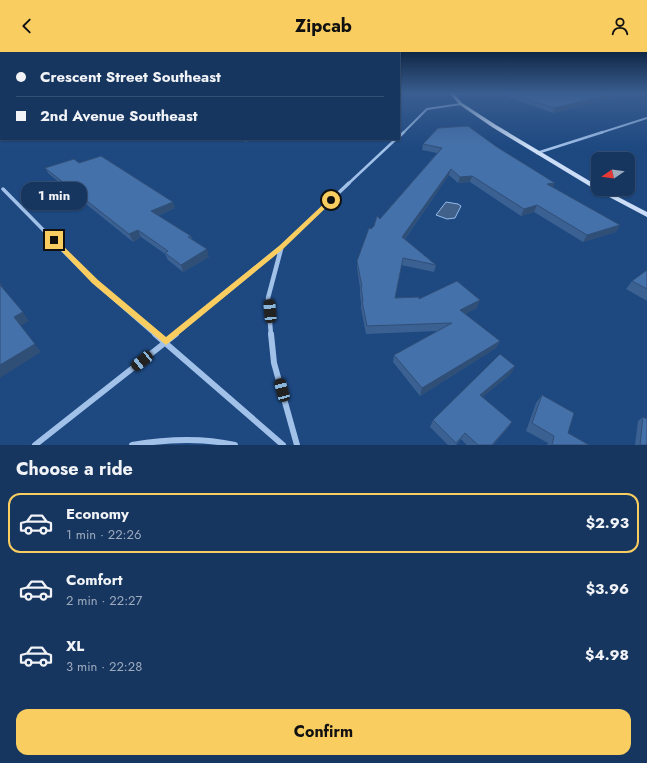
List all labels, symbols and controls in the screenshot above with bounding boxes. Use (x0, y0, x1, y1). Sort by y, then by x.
text: Zipcab (295, 13, 352, 39)
icon: back (16, 15, 38, 37)
icon: person (609, 15, 631, 37)
text: Crescent Street Southeast (40, 66, 221, 88)
text: 2nd Avenue Southeast (40, 105, 198, 127)
north arrow (591, 152, 635, 196)
map controls (591, 152, 635, 196)
callout: 1 min (21, 182, 87, 210)
text: 1 min (38, 186, 70, 205)
route start (322, 191, 340, 209)
route end (45, 231, 63, 249)
car (263, 299, 277, 323)
car (129, 349, 155, 373)
car (273, 377, 291, 403)
text: Choose a ride (16, 456, 133, 482)
text: Economy (66, 503, 129, 525)
icon: car (18, 505, 54, 541)
text: $2.93 (586, 512, 629, 534)
text: 1 min · 22:26 (66, 525, 141, 544)
text: Comfort (66, 569, 123, 591)
icon: car (18, 571, 54, 607)
text: $3.96 (586, 578, 629, 600)
text: 2 min · 22:27 (66, 591, 142, 610)
text: XL (66, 635, 84, 657)
icon: car (18, 637, 54, 673)
text: $4.98 (585, 644, 629, 666)
text: 3 min · 22:28 (66, 657, 142, 676)
button: Confirm (16, 709, 631, 755)

